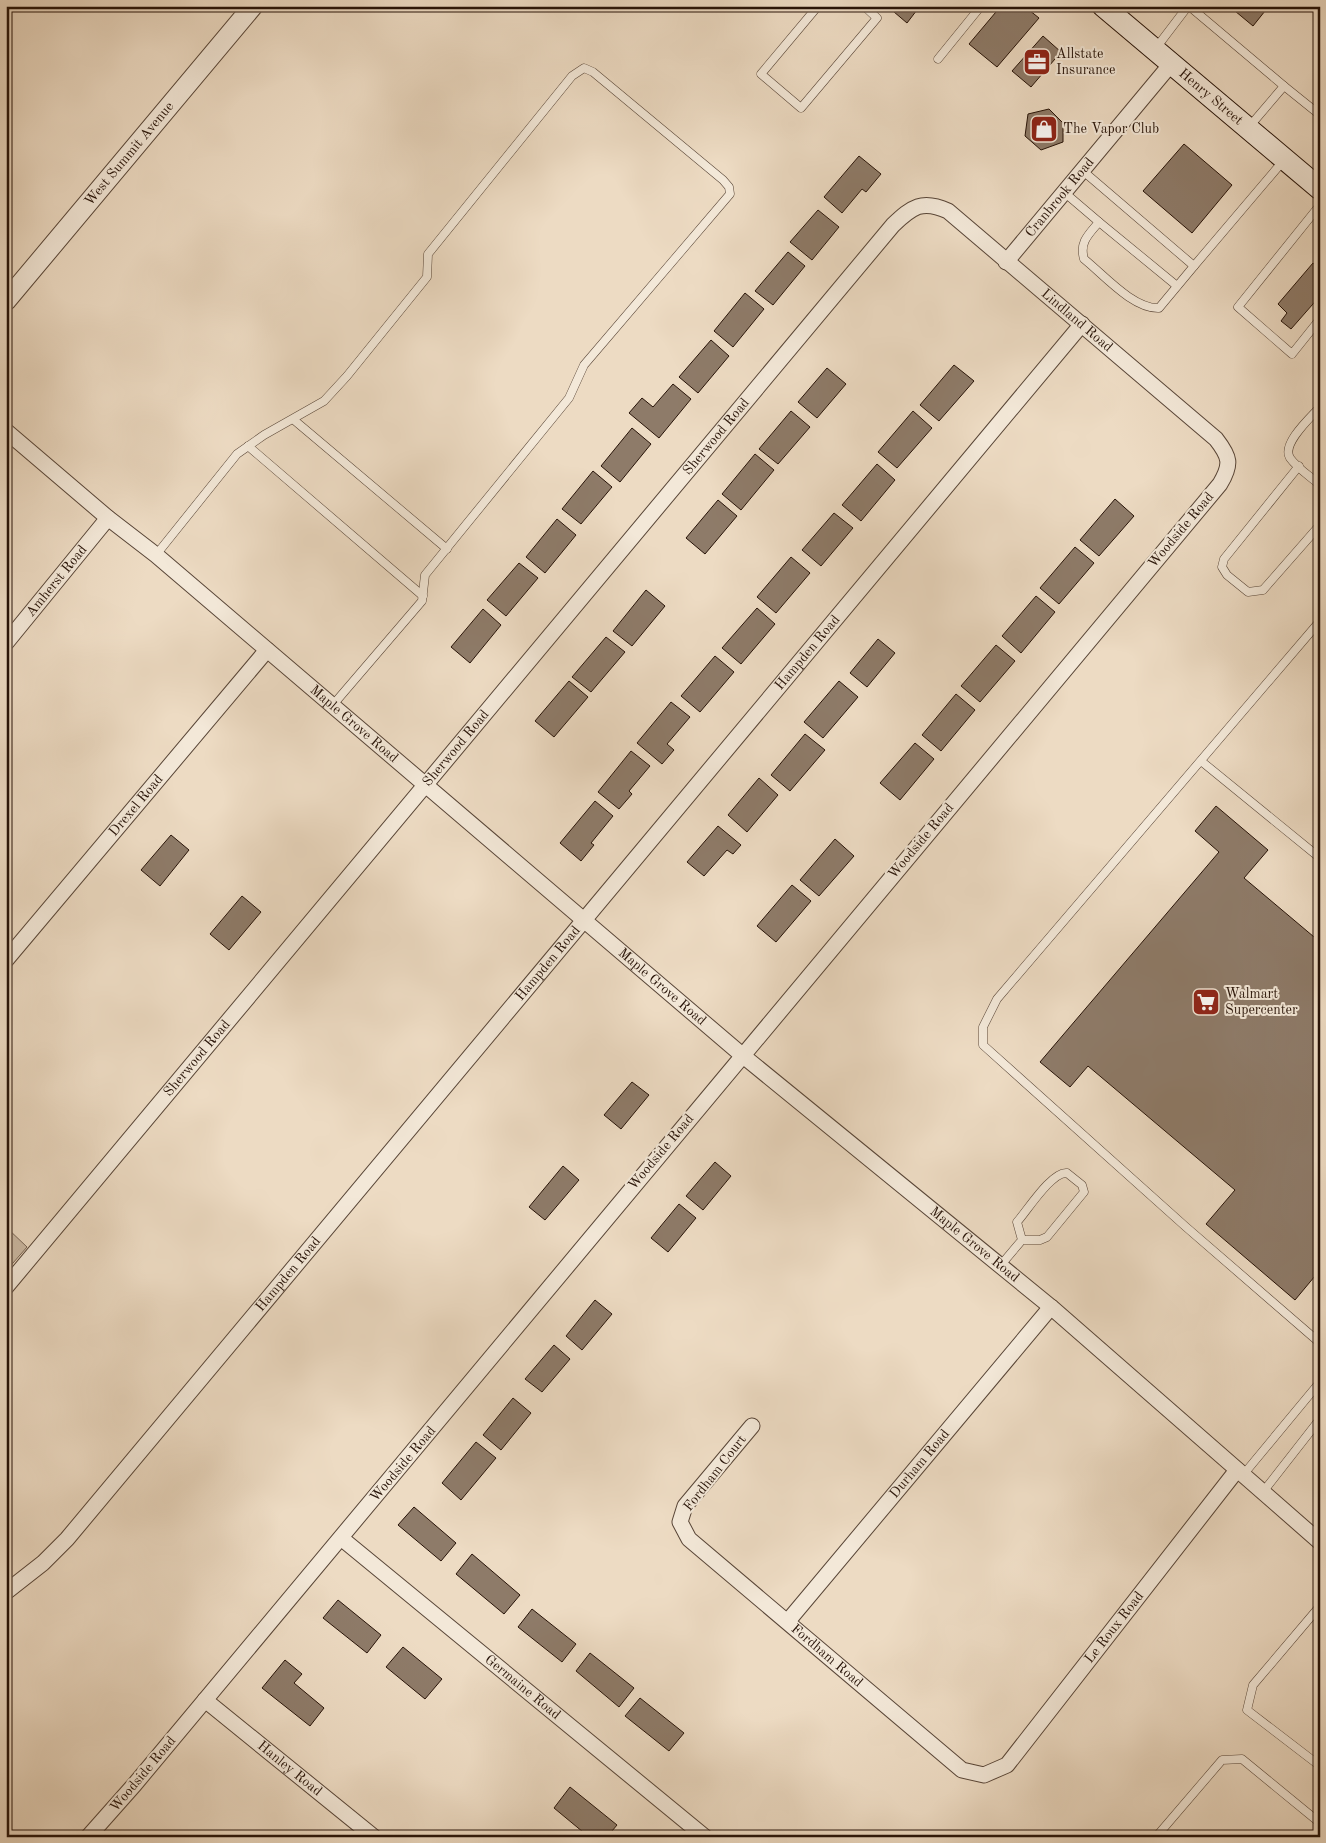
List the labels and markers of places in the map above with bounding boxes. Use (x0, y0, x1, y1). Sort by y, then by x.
office icon: Allstate Insurance (1022, 47, 1052, 77)
place label: Allstate Insurance (1056, 47, 1115, 77)
shop icon: The Vapor Club (1029, 114, 1059, 144)
place label: The Vapor Club (1063, 122, 1159, 136)
supermarket icon: Walmart Supercenter (1191, 987, 1221, 1017)
place label: Walmart Supercenter (1225, 987, 1298, 1017)

